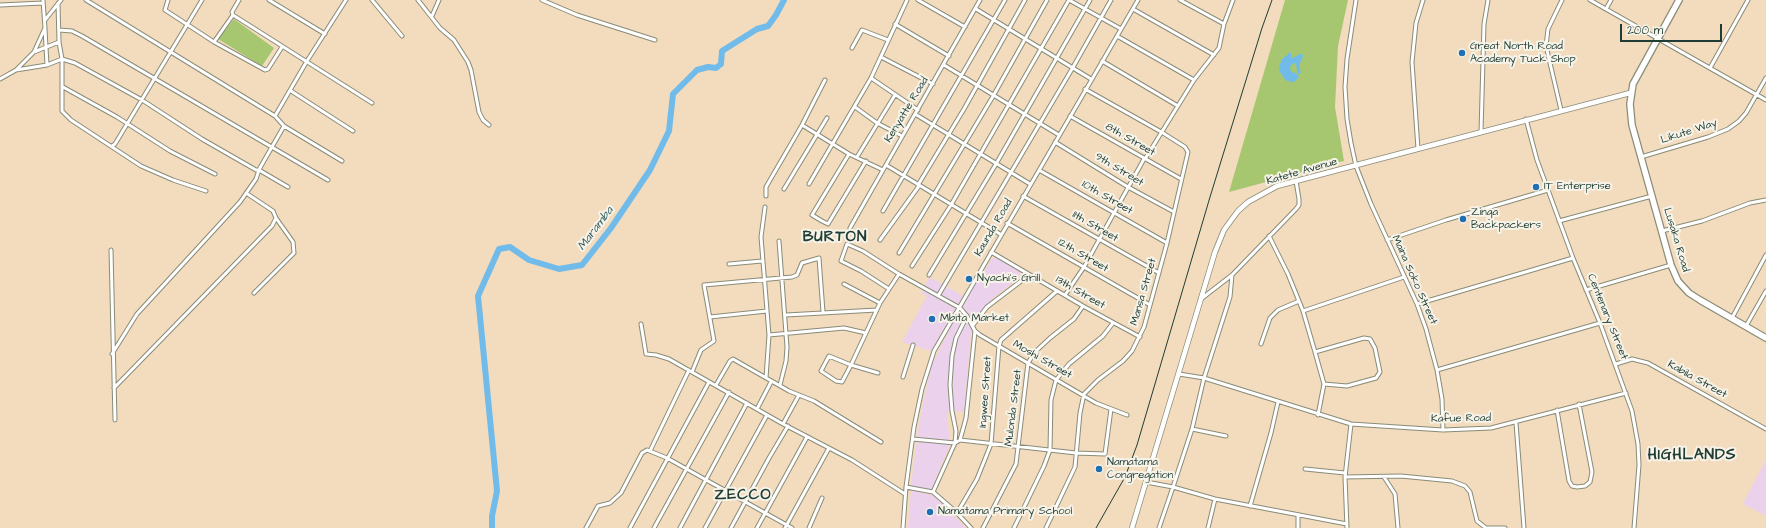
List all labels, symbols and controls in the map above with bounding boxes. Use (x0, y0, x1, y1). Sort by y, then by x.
scale bar (1622, 16, 1724, 42)
text: 200 m (1627, 22, 1663, 39)
place label: Great North Road Academy Tuck Shop (1470, 40, 1576, 66)
marker: Great North Road Academy Tuck Shop (1457, 48, 1467, 58)
street label: Kenyatte Road (882, 75, 932, 145)
street label: Likute Way (1659, 117, 1719, 147)
street label: 8th Street (1103, 120, 1157, 160)
street label: 9th Street (1092, 150, 1146, 190)
street label: Katete Avenue (1265, 156, 1339, 188)
street label: 10th Street (1079, 178, 1135, 218)
place label: IT Enterprise (1544, 180, 1611, 194)
marker: IT Enterprise (1531, 182, 1541, 192)
street label: Kaunda Road (972, 197, 1016, 259)
water label: Maramba (575, 204, 617, 254)
place label: Zinga Backpackers (1471, 206, 1541, 232)
street label: Lusaka Road (1660, 206, 1692, 274)
street label: 11th Street (1070, 209, 1120, 245)
marker: Zinga Backpackers (1458, 214, 1468, 224)
district label: BURTON (803, 229, 867, 247)
street label: Maina Soko Street (1388, 233, 1440, 327)
street label: 12th Street (1055, 236, 1111, 276)
street label: Mansa Street (1128, 257, 1160, 327)
place label: Nyachi's Grill (977, 272, 1040, 286)
street label: Centenary Street (1584, 272, 1630, 362)
street label: 13th Street (1053, 273, 1107, 313)
marker: Nyachi's Grill (964, 274, 974, 284)
place label: Mbita Market (940, 312, 1009, 326)
marker: Mbita Market (927, 314, 937, 324)
street label: Moshi Street (1010, 338, 1074, 382)
street label: Ingwee Street (977, 356, 995, 428)
street label: Kabila Street (1665, 358, 1729, 402)
street label: Mulonda Street (1003, 369, 1025, 447)
street label: Kafue Road (1431, 412, 1491, 426)
district label: HIGHLANDS (1648, 447, 1736, 465)
place label: Namatama Congregation (1107, 456, 1173, 482)
marker: Namatama Congregation (1094, 464, 1104, 474)
district label: ZECCO (715, 487, 771, 505)
place label: Namatama Primary School (938, 505, 1072, 519)
marker: Namatama Primary School (925, 507, 935, 517)

